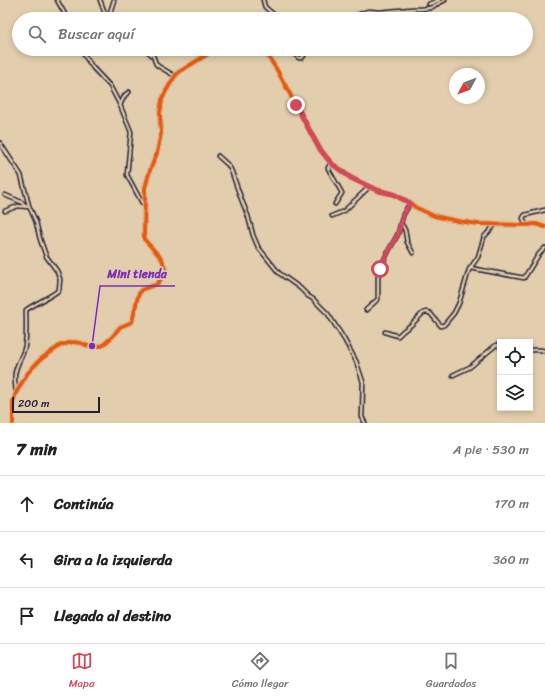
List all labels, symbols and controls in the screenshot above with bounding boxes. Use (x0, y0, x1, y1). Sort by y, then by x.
search box (12, 12, 533, 56)
text: Buscar aquí (58, 21, 135, 47)
icon: search (26, 23, 48, 45)
north arrow (449, 68, 485, 104)
route end (287, 96, 305, 114)
route start (371, 260, 389, 278)
callout: Mini tienda (100, 262, 175, 286)
text: Mini tienda (106, 263, 168, 285)
map controls (497, 339, 533, 411)
button: locate (497, 339, 533, 375)
button: layers (497, 375, 533, 411)
text: 200 m (18, 394, 50, 413)
scale bar (12, 395, 100, 414)
text: 7 min (16, 434, 57, 464)
text: A pie · 530 m (453, 438, 529, 461)
text: Continúa (54, 491, 113, 517)
text: 170 m (494, 492, 529, 515)
icon: ahead (16, 493, 38, 515)
text: Gira a la izquierda (54, 547, 172, 573)
text: 360 m (493, 548, 529, 571)
icon: left (16, 549, 38, 571)
text: Llegada al destino (54, 603, 171, 629)
icon: arrive (16, 605, 38, 627)
tab: Mapa (69, 650, 94, 693)
tab: Cómo llegar (232, 650, 289, 693)
tab: Guardados (426, 650, 476, 693)

